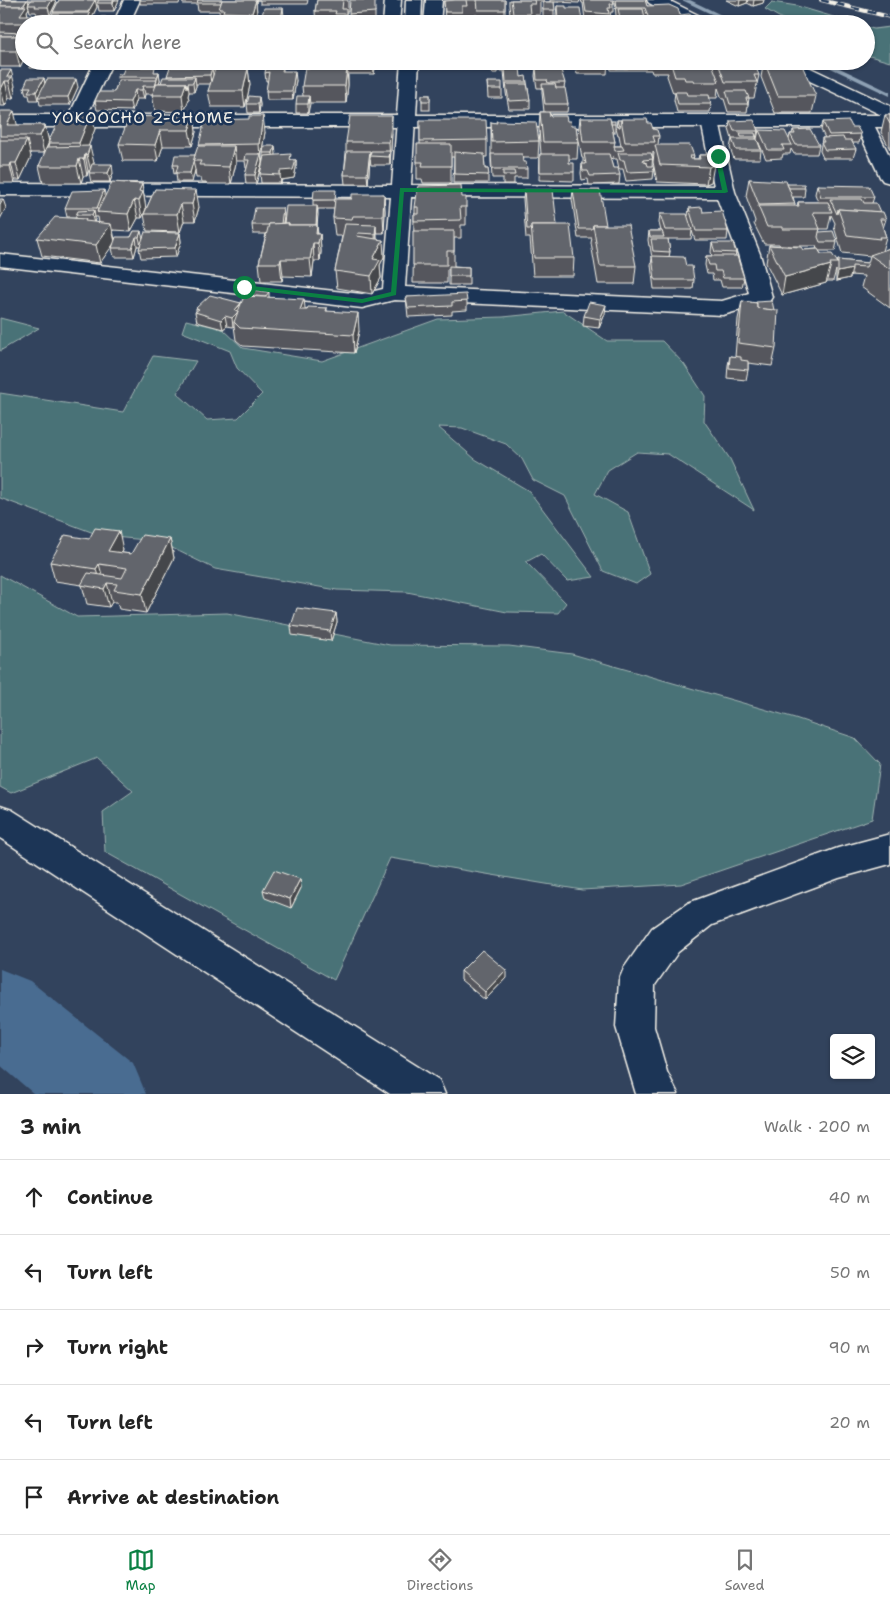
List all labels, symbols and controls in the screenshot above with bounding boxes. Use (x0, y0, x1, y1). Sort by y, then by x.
search box (15, 15, 875, 70)
icon: search (33, 29, 61, 57)
text: Search here (73, 30, 182, 55)
district label: YOKOOCHO 2-CHOME (52, 107, 234, 128)
route end (707, 145, 730, 168)
route start (233, 276, 256, 299)
map controls (830, 1034, 875, 1079)
button: layers (830, 1034, 875, 1079)
text: 3 min (20, 1113, 81, 1141)
text: Walk · 200 m (764, 1116, 870, 1137)
icon: ahead (20, 1183, 48, 1211)
text: Continue (67, 1185, 153, 1210)
text: 40 m (828, 1187, 870, 1208)
icon: left (20, 1258, 48, 1286)
text: Turn left (67, 1260, 153, 1285)
text: 50 m (830, 1262, 870, 1283)
icon: right (20, 1333, 48, 1361)
text: Turn right (67, 1335, 168, 1360)
text: 90 m (829, 1337, 870, 1358)
icon: left (20, 1408, 48, 1436)
text: Turn left (67, 1410, 153, 1435)
text: 20 m (829, 1412, 870, 1433)
icon: arrive (20, 1483, 48, 1511)
text: Arrive at destination (67, 1485, 279, 1510)
tab: Map (126, 1546, 156, 1594)
tab: Directions (407, 1546, 473, 1594)
tab: Saved (725, 1546, 764, 1594)

